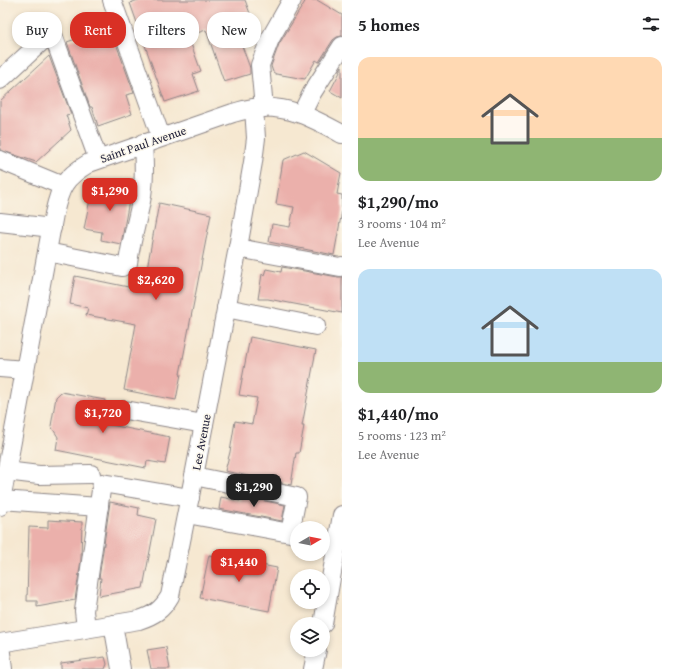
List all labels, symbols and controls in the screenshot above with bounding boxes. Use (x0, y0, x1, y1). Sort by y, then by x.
chip: Buy (12, 12, 62, 48)
chip: Rent (70, 12, 126, 48)
chip: Filters (134, 12, 199, 48)
chip: New (207, 12, 261, 48)
text: 5 homes (358, 12, 420, 37)
icon: filters (640, 13, 662, 35)
icon: home (474, 83, 546, 155)
street label: Saint Paul Avenue (98, 121, 189, 167)
pin: $1,290 (77, 178, 143, 212)
text: $1,290 (91, 181, 129, 200)
text: $1,290/mo (358, 189, 439, 214)
text: 3 rooms · 104 m² (358, 214, 446, 233)
text: Lee Avenue (358, 233, 419, 252)
pin: $2,620 (123, 267, 189, 301)
text: $2,620 (137, 270, 175, 289)
icon: home (474, 295, 546, 367)
pin: $1,720 (70, 400, 136, 434)
text: $1,440/mo (358, 401, 439, 426)
text: $1,720 (84, 403, 122, 422)
street label: Lee Avenue (187, 412, 215, 471)
text: 5 rooms · 123 m² (358, 426, 446, 445)
text: Lee Avenue (358, 445, 419, 464)
pin: $1,290 (221, 474, 287, 508)
text: $1,290 (235, 477, 273, 496)
north arrow (290, 521, 330, 561)
map controls (290, 521, 330, 657)
pin: $1,440 (206, 549, 272, 583)
text: $1,440 (220, 552, 258, 571)
button: locate (290, 569, 330, 609)
button: layers (290, 617, 330, 657)

